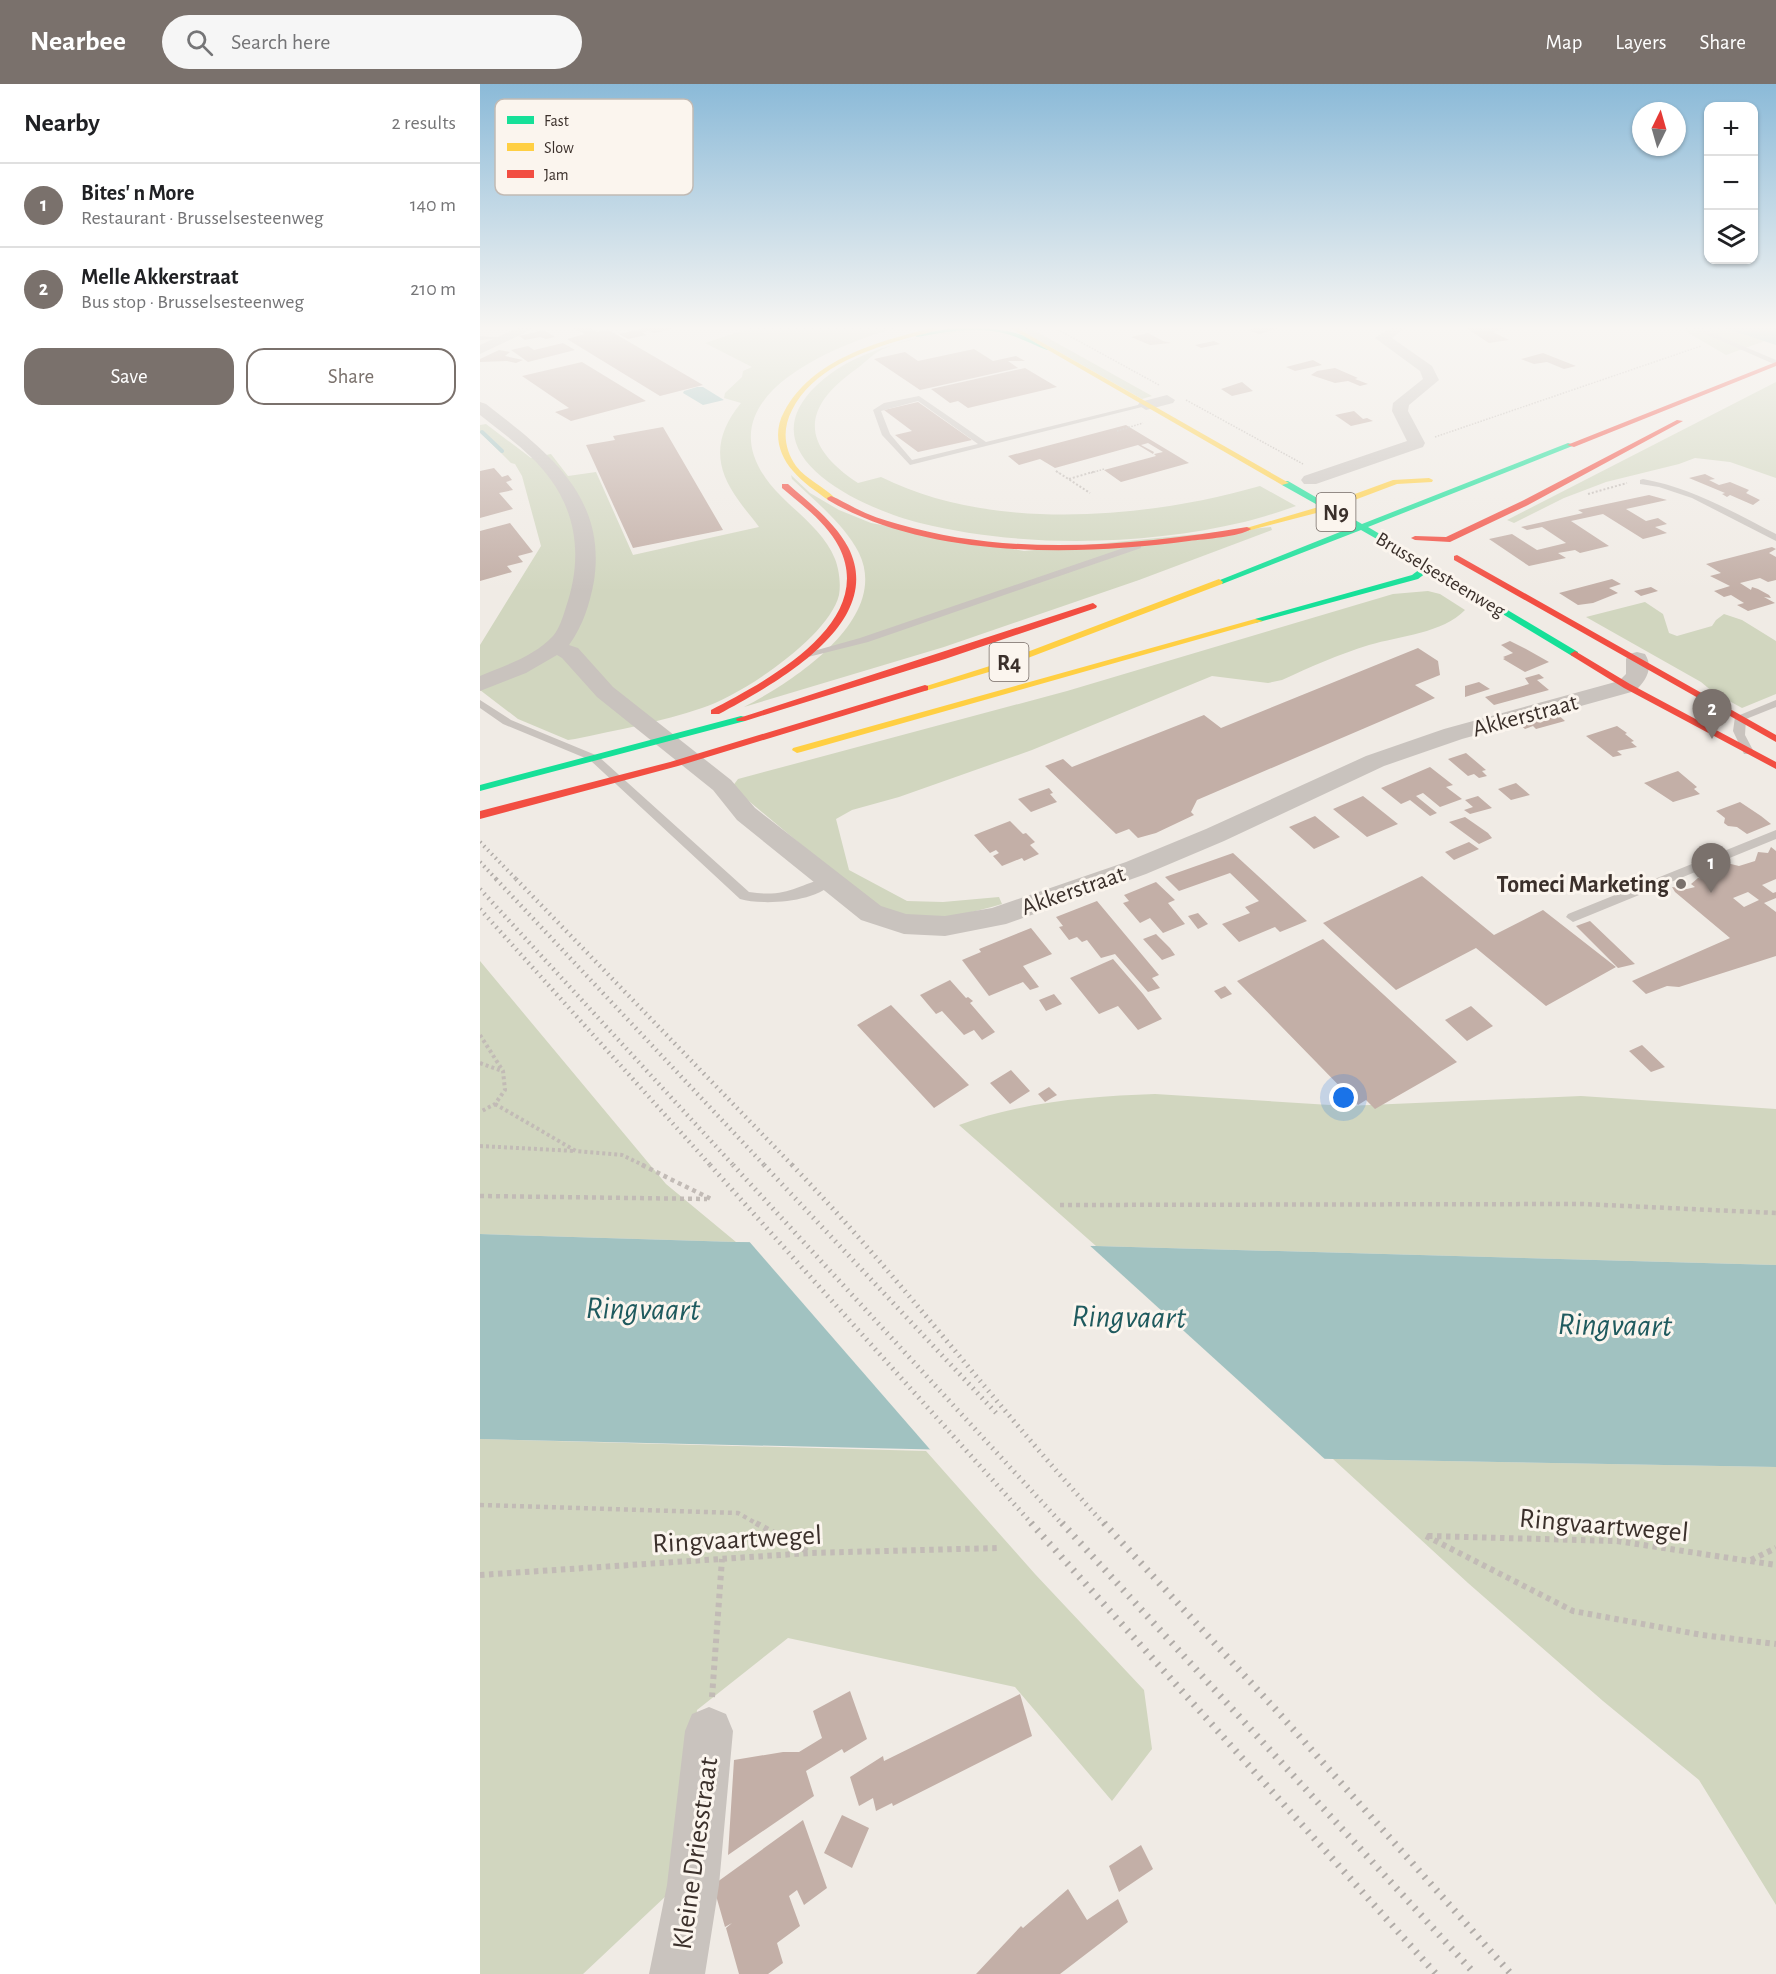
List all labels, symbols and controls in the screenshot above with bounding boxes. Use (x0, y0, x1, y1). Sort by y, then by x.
search box (162, 15, 582, 69)
icon: search (183, 26, 216, 59)
text: Nearbee (30, 28, 126, 56)
text: Search here (231, 31, 330, 53)
text: Map (1546, 32, 1582, 53)
text: Layers (1615, 32, 1666, 53)
text: Share (1699, 32, 1746, 53)
legend (495, 99, 693, 195)
north arrow (1632, 102, 1686, 156)
map controls (1704, 102, 1758, 264)
button: + (1704, 102, 1758, 156)
text: Nearby (24, 110, 100, 136)
text: 2 results (392, 113, 456, 133)
text: Fast (544, 113, 569, 129)
text: Slow (544, 140, 574, 156)
button: − (1704, 156, 1758, 210)
text: Jam (544, 167, 569, 183)
text: Bites' n More (81, 182, 194, 204)
text: 1 (40, 195, 47, 215)
text: 140 m (410, 195, 456, 215)
text: Restaurant · Brusselsesteenweg (81, 208, 323, 228)
button: layers (1704, 210, 1758, 264)
text: Melle Akkerstraat (81, 266, 239, 288)
text: 2 (39, 279, 48, 299)
text: 210 m (410, 279, 456, 299)
text: Bus stop · Brusselsesteenweg (81, 292, 304, 312)
button: Save (24, 348, 234, 405)
button: Share (246, 348, 456, 405)
road number: N9 (1316, 493, 1356, 531)
street label: Brusselsesteenweg (1372, 529, 1509, 621)
road number: R4 (990, 643, 1028, 681)
street label: Akkerstraat (1470, 690, 1581, 742)
pin: 2 (1692, 690, 1732, 739)
pin: 1 (1692, 844, 1730, 893)
street label: Akkerstraat (1018, 862, 1129, 920)
place label: Tomeci Marketing (1497, 873, 1670, 897)
marker: Tomeci Marketing (1674, 877, 1688, 891)
your location (1329, 1083, 1358, 1112)
water label: Ringvaart (585, 1292, 701, 1326)
water label: Ringvaart (1071, 1300, 1187, 1334)
water label: Ringvaart (1557, 1308, 1673, 1342)
street label: Ringvaartwegel (1518, 1505, 1690, 1547)
street label: Ringvaartwegel (652, 1522, 823, 1558)
street label: Kleine Driesstraat (669, 1755, 723, 1951)

